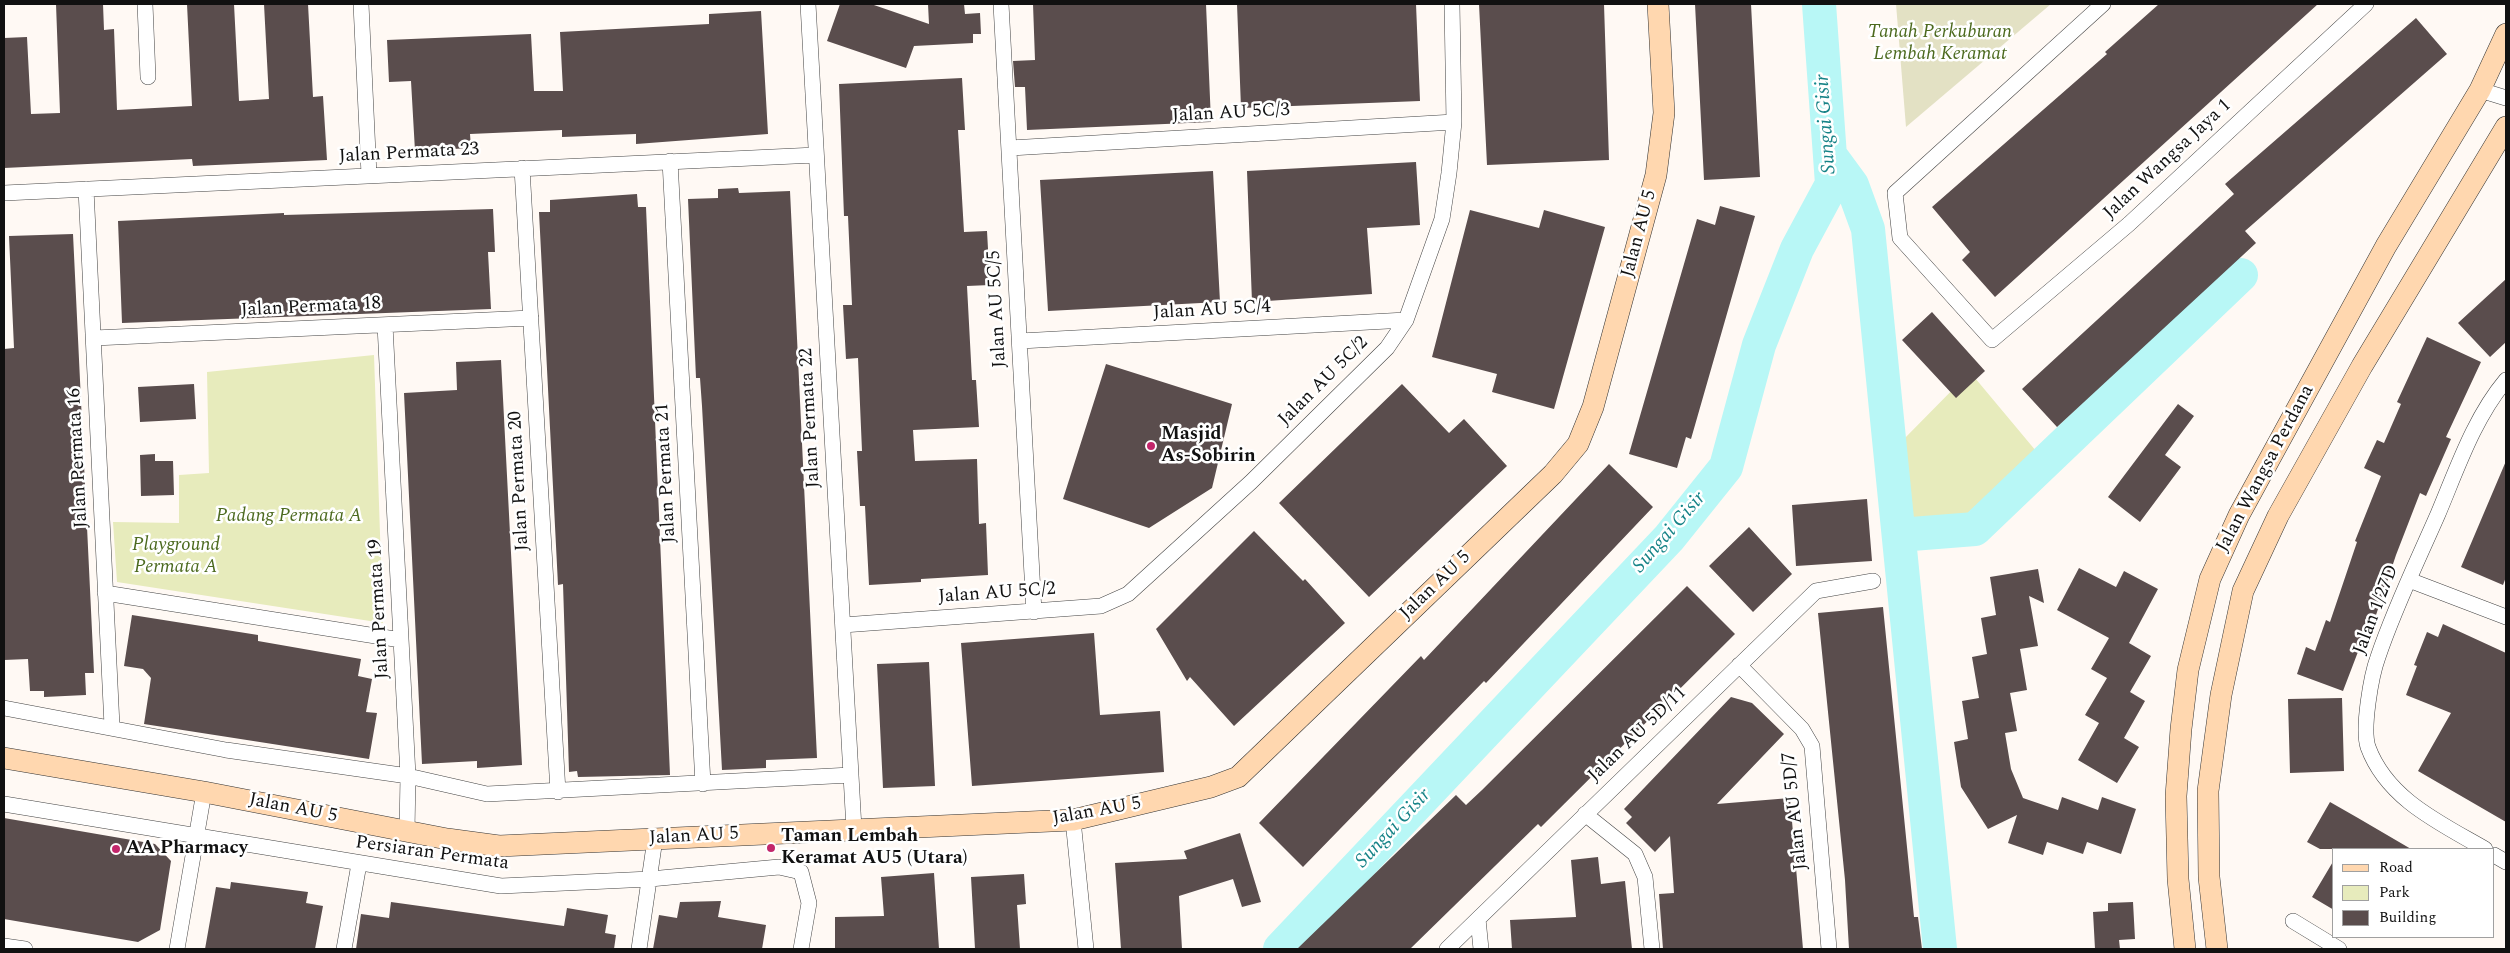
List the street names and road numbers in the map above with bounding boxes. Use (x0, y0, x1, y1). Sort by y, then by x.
street label: Jalan Wangsa Jaya 1 (2099, 95, 2237, 225)
street label: Jalan AU 5C/3 (1172, 100, 1290, 128)
street label: Jalan Permata 23 (338, 139, 480, 169)
street label: Jalan AU 5 (1617, 188, 1663, 280)
street label: Jalan AU 5C/5 (984, 250, 1012, 368)
street label: Jalan Permata 18 (240, 293, 382, 323)
street label: Jalan AU 5C/4 (1153, 297, 1271, 325)
street label: Jalan AU 5C/2 (1274, 332, 1374, 432)
street label: Jalan Permata 22 (796, 347, 826, 489)
street label: Jalan Wangsa Perdana (2212, 381, 2320, 557)
street label: Jalan Permata 16 (64, 387, 94, 529)
street label: Jalan Permata 21 (652, 402, 682, 544)
street label: Jalan Permata 20 (505, 410, 535, 552)
street label: Jalan Permata 19 (365, 538, 395, 680)
street label: Jalan AU 5 (1396, 547, 1476, 625)
street label: Jalan 1/27D (2349, 562, 2405, 658)
street label: Jalan AU 5C/2 (937, 579, 1057, 609)
street label: Jalan AU 5D/11 (1584, 682, 1692, 788)
street label: Jalan AU 5D/7 (1778, 751, 1814, 871)
street label: Jalan AU 5 (247, 789, 339, 829)
street label: Jalan AU 5 (1051, 793, 1143, 831)
street label: Jalan AU 5 (649, 823, 739, 851)
street label: Persiaran Permata (354, 832, 510, 876)

